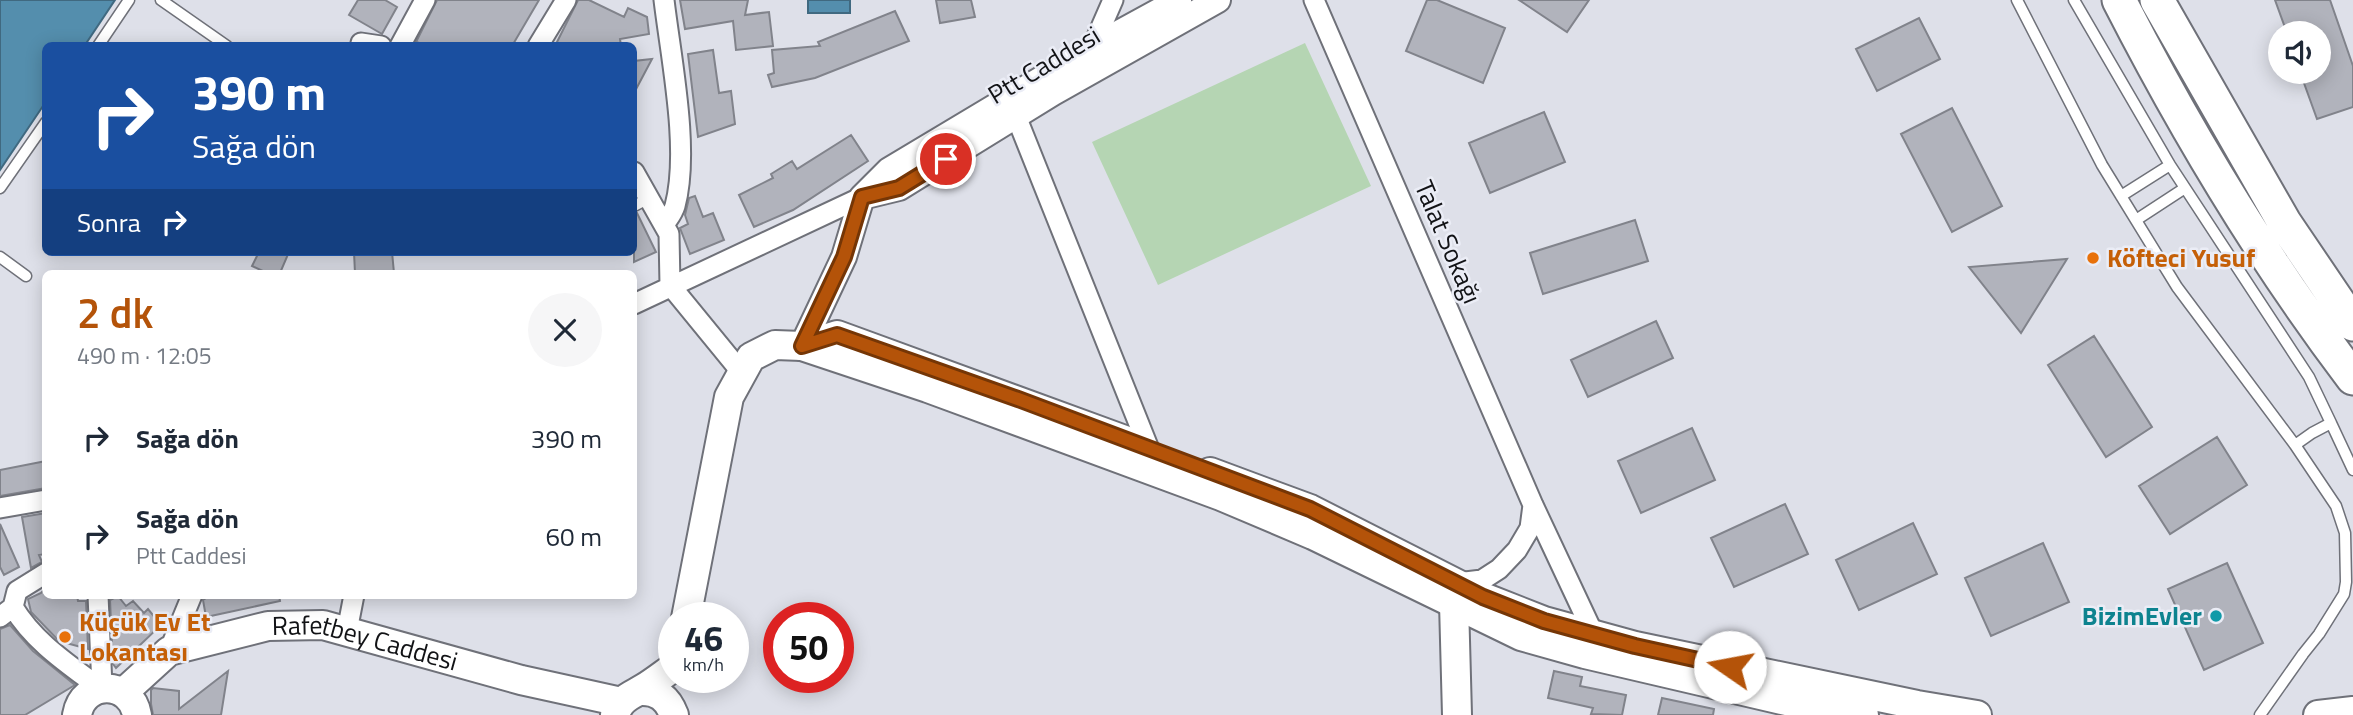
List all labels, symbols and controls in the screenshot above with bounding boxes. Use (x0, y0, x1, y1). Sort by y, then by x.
street label: Ptt Caddesi (980, 16, 1107, 113)
map controls (2268, 21, 2331, 84)
button: sound (2268, 21, 2331, 84)
text: 390 m (192, 54, 326, 129)
icon: right (77, 70, 168, 161)
text: Sağa dön (192, 122, 316, 170)
pin (916, 129, 976, 189)
icon: arrive (927, 140, 965, 178)
street label: Talat Sokağı (1405, 174, 1492, 310)
text: Sonra (77, 203, 141, 242)
icon: right (155, 203, 193, 241)
place label: Köfteci Yusuf (2107, 238, 2255, 277)
marker: Köfteci Yusuf (2085, 250, 2101, 266)
text: 2 dk (77, 280, 153, 344)
button: close (528, 293, 602, 367)
text: 490 m · 12:05 (77, 338, 212, 373)
icon: right (77, 419, 115, 457)
text: Sağa dön (136, 419, 239, 458)
text: 390 m (531, 419, 602, 458)
text: Sağa dön (136, 499, 239, 538)
icon: right (77, 517, 115, 555)
text: 60 m (545, 517, 602, 556)
text: Ptt Caddesi (136, 538, 247, 573)
place label: BizimEvler (2082, 596, 2202, 635)
place label: Küçük Ev Et Lokantası (79, 602, 210, 671)
speed limit sign: 50 (763, 602, 854, 693)
street label: Rafetbey Caddesi (272, 605, 462, 681)
marker: BizimEvler (2208, 608, 2224, 624)
text: 46 (684, 611, 723, 665)
marker: Küçük Ev Et Lokantası (57, 629, 73, 645)
position arrow (1693, 630, 1767, 704)
text: km/h (683, 651, 724, 678)

